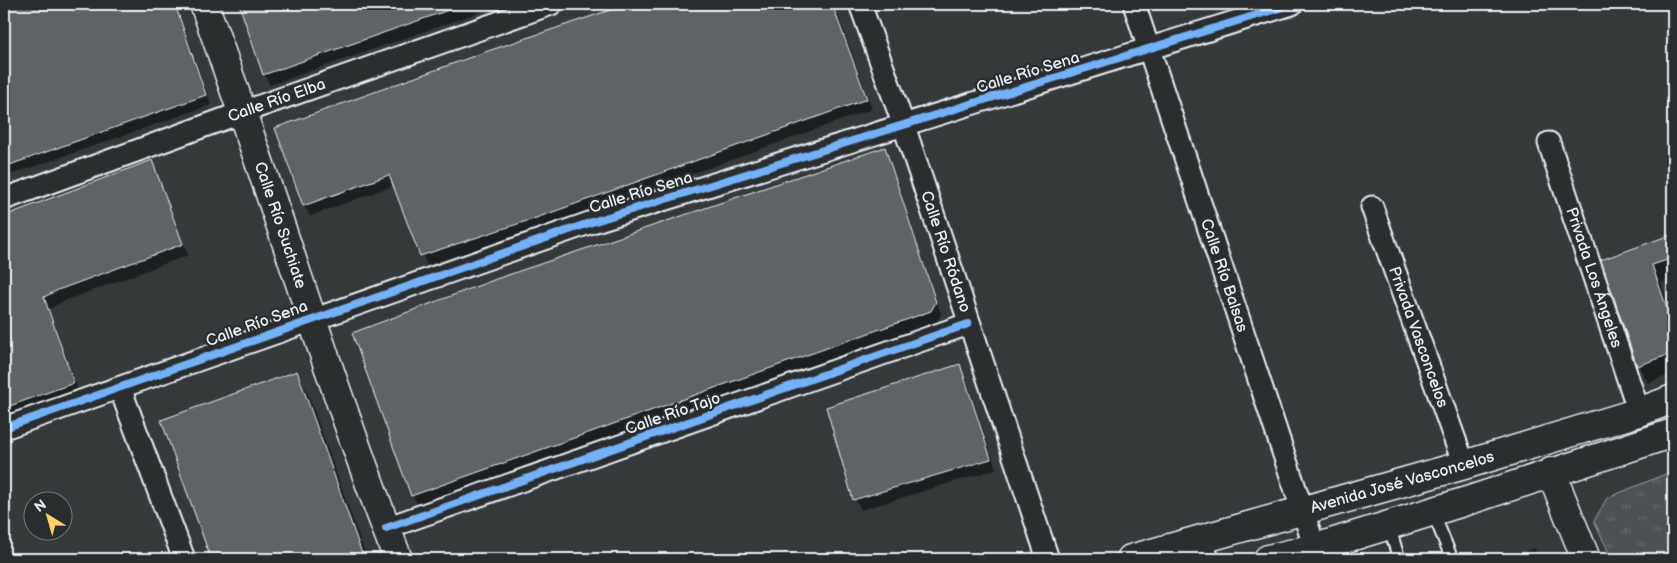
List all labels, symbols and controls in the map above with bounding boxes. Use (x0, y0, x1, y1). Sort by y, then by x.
street label: Calle Río Sena (974, 48, 1082, 98)
street label: Calle Río Elba (225, 74, 328, 126)
street label: Calle Río Suchiate (250, 159, 311, 291)
street label: Calle Río Sena (587, 168, 695, 218)
street label: Calle Río Ródano (917, 188, 975, 315)
street label: Privada Los Ángeles (1562, 205, 1626, 350)
street label: Calle Río Balsas (1197, 216, 1252, 335)
street label: Privada Vasconcelos (1384, 264, 1452, 410)
street label: Calle Río Sena (204, 297, 310, 351)
street label: Calle Río Tajo (623, 389, 723, 439)
street label: Avenida José Vasconcelos (1308, 447, 1497, 517)
north arrow (22, 490, 72, 540)
text: N (31, 496, 50, 516)

